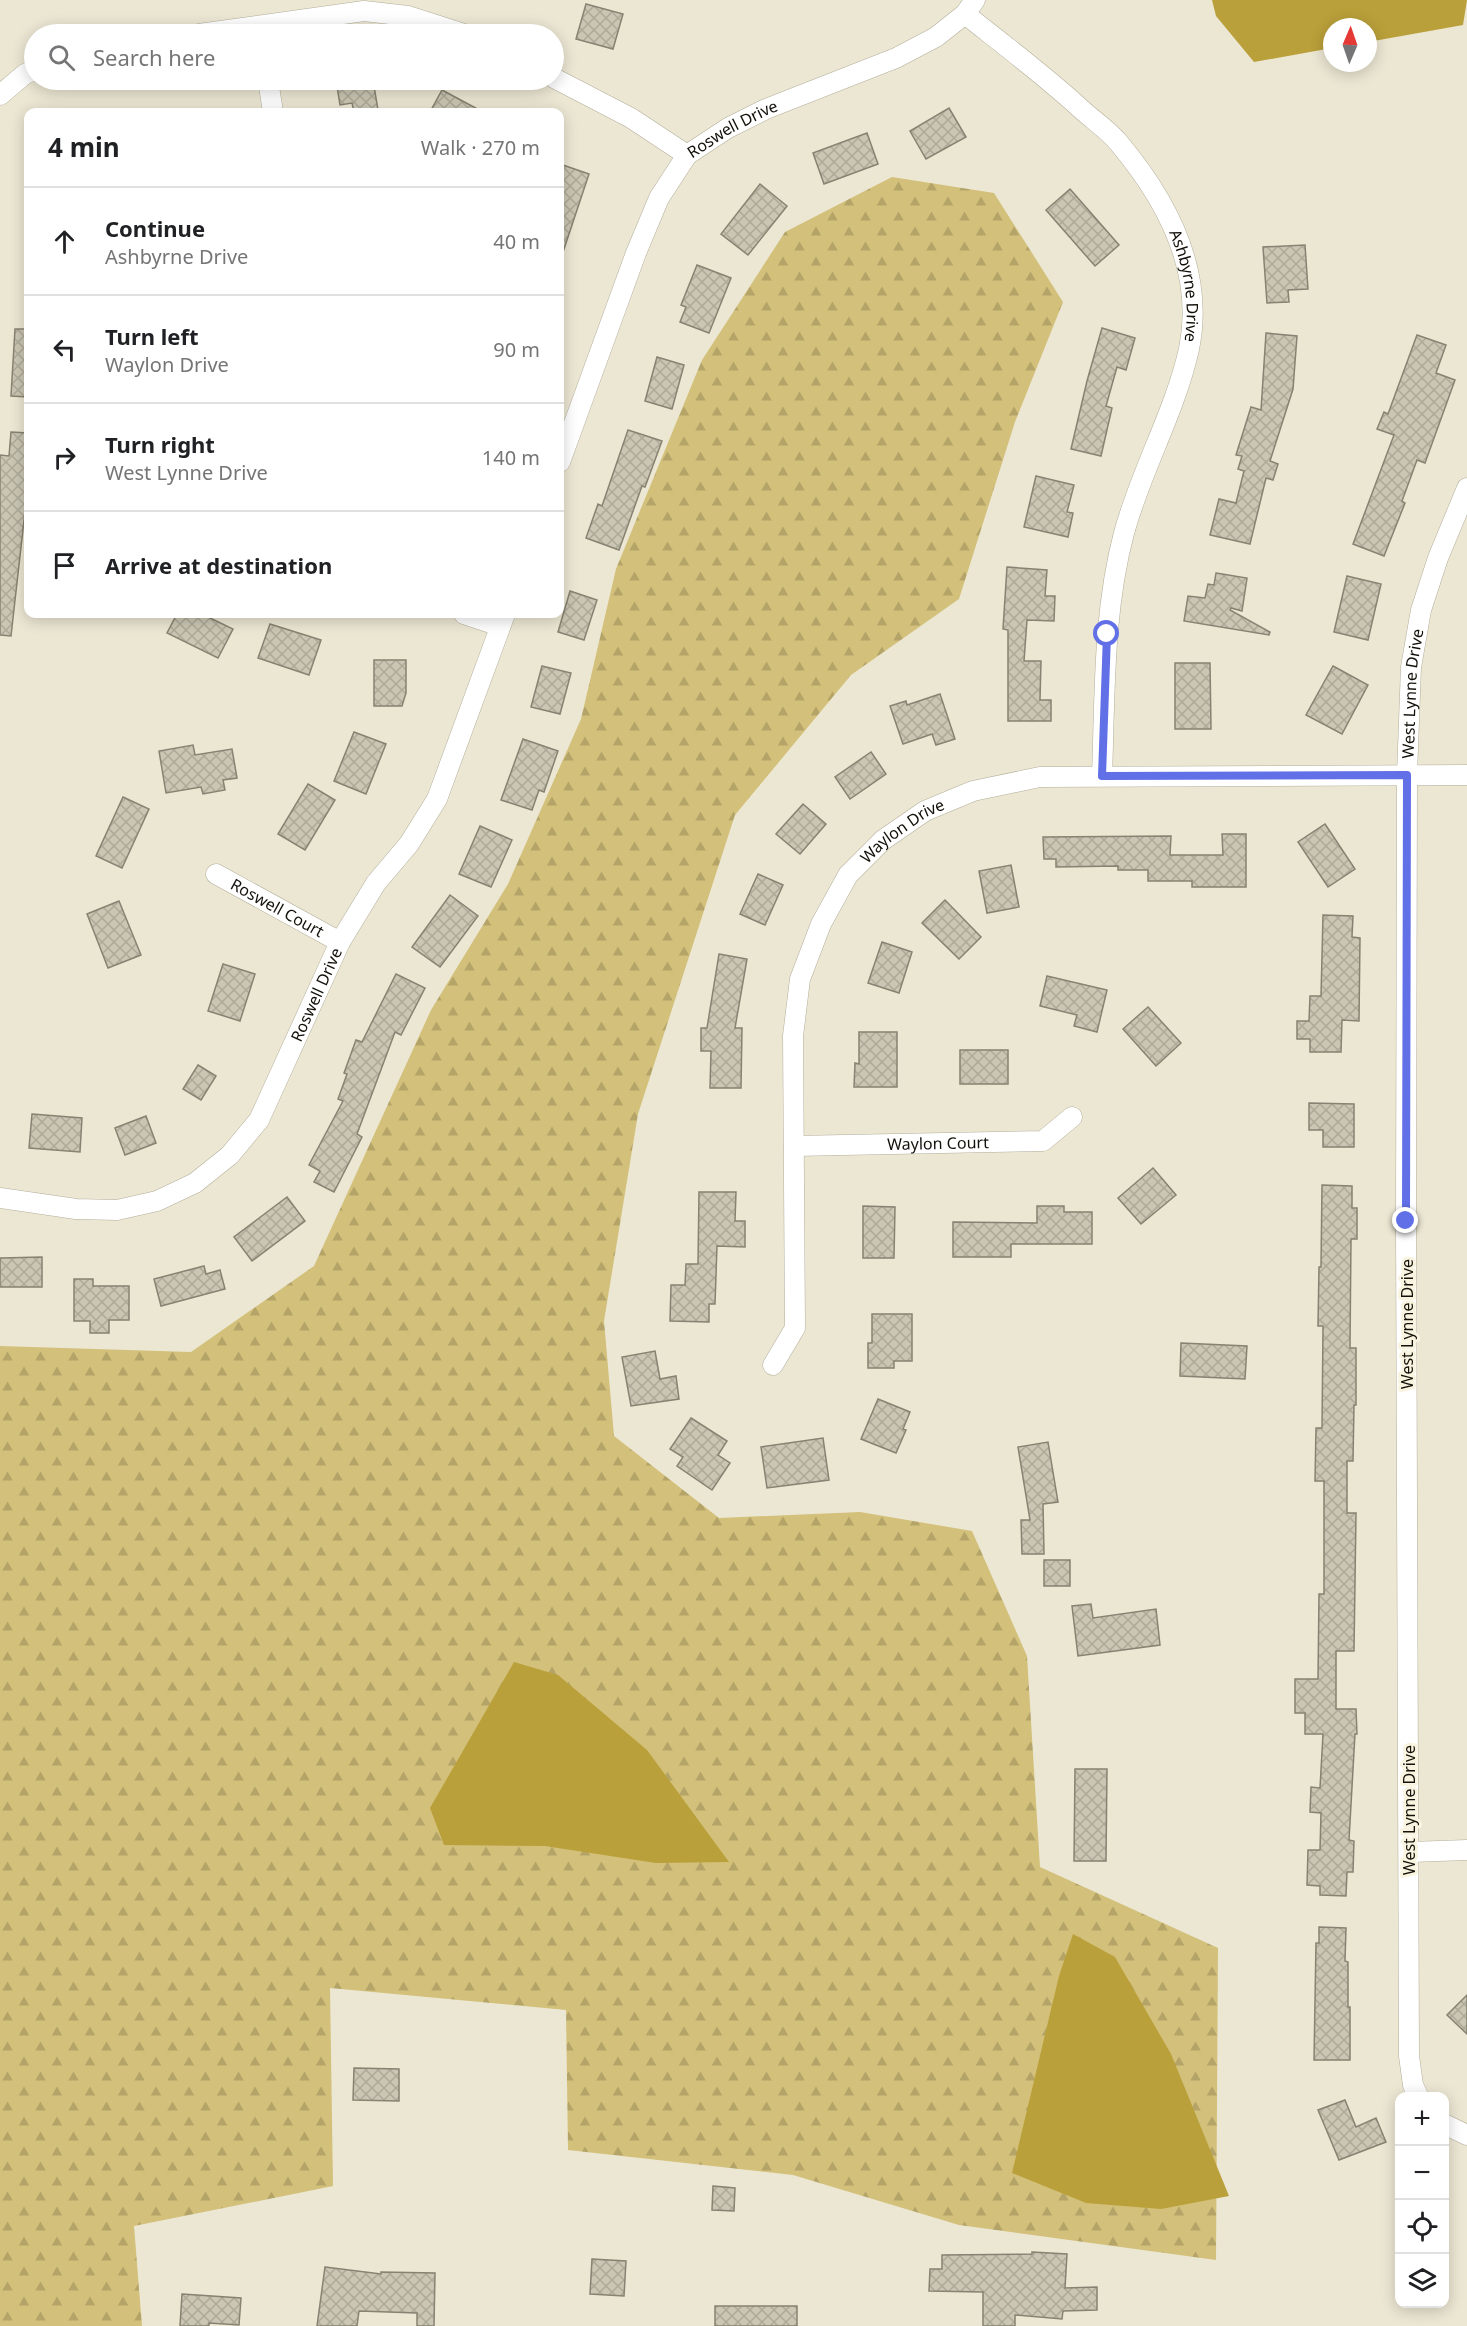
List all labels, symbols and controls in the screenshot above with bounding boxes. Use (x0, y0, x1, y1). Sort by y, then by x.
north arrow (1323, 18, 1377, 72)
search box (24, 24, 564, 90)
icon: search (45, 41, 78, 74)
text: Search here (93, 42, 215, 72)
street label: Roswell Drive (683, 95, 781, 163)
text: 4 min (48, 129, 120, 165)
text: Walk · 270 m (421, 134, 540, 161)
text: Continue (105, 213, 205, 243)
icon: ahead (48, 225, 81, 258)
street label: Ashbyrne Drive (1164, 226, 1204, 344)
text: 40 m (493, 228, 540, 255)
text: Ashbyrne Drive (105, 243, 248, 270)
text: Turn left (105, 321, 199, 351)
icon: left (48, 333, 81, 366)
text: 90 m (493, 336, 540, 363)
text: Waylon Drive (105, 351, 229, 378)
text: Turn right (105, 429, 215, 459)
icon: right (48, 441, 81, 474)
text: 140 m (482, 444, 540, 471)
text: West Lynne Drive (105, 459, 268, 486)
icon: arrive (48, 549, 81, 582)
text: Arrive at destination (105, 550, 332, 580)
route start (1093, 620, 1119, 646)
street label: West Lynne Drive (1397, 627, 1429, 759)
street label: Waylon Drive (855, 793, 947, 868)
street label: Roswell Court (227, 873, 328, 942)
street label: Roswell Drive (285, 944, 347, 1045)
street label: Waylon Court (887, 1131, 989, 1155)
route end (1392, 1207, 1418, 1233)
street label: West Lynne Drive (1396, 1259, 1418, 1389)
street label: West Lynne Drive (1398, 1745, 1420, 1875)
map controls (1395, 2092, 1449, 2308)
button: + (1395, 2092, 1449, 2146)
button: − (1395, 2146, 1449, 2200)
button: locate (1395, 2200, 1449, 2254)
button: layers (1395, 2254, 1449, 2308)

